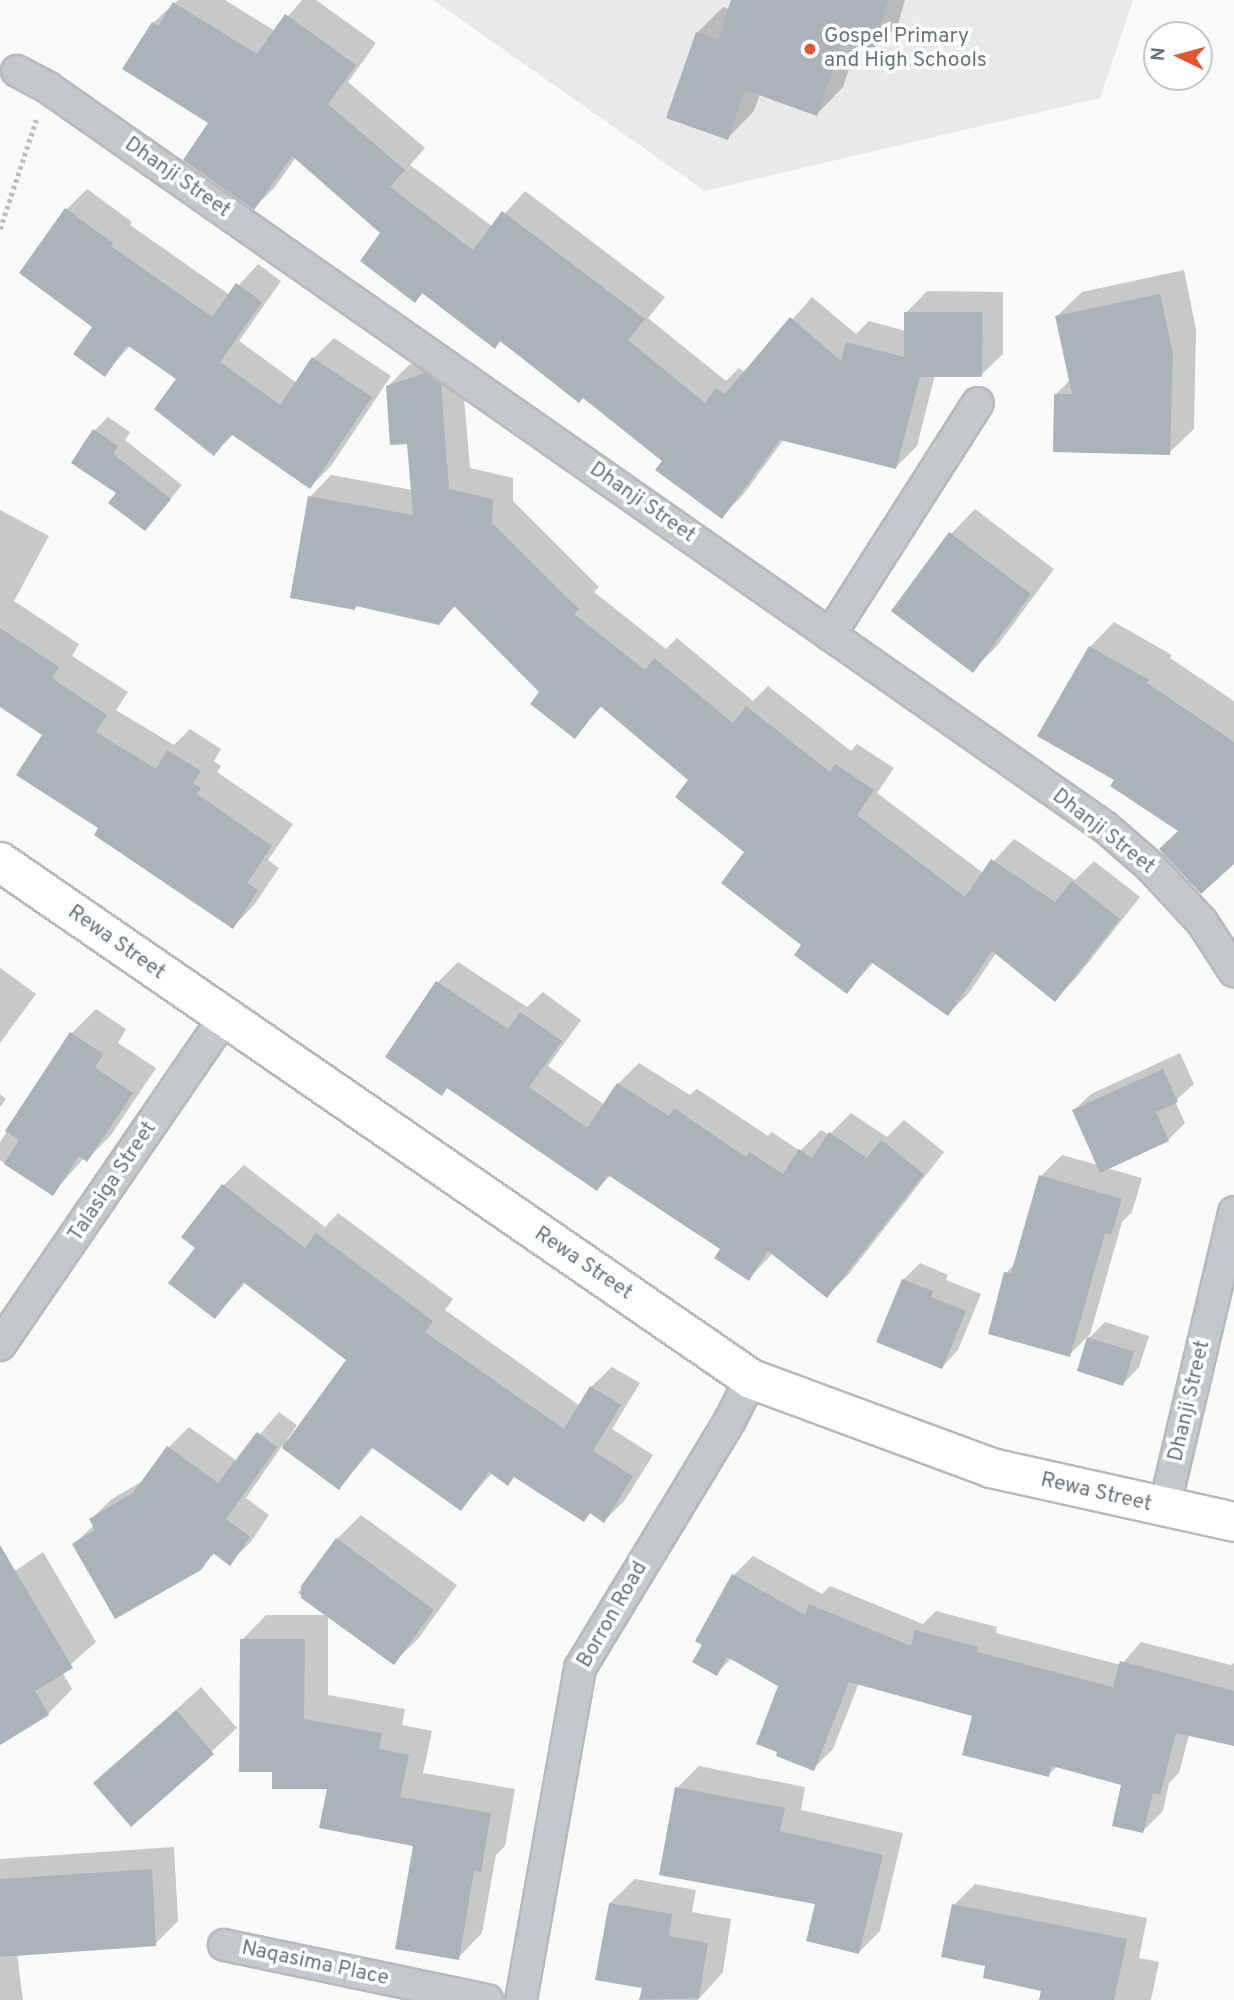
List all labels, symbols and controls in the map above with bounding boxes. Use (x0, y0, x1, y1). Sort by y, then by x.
north arrow (1143, 21, 1213, 91)
place label: Gospel Primary and High Schools (824, 24, 987, 74)
marker: Gospel Primary and High Schools (802, 41, 818, 57)
text: N (1147, 46, 1172, 62)
street label: Dhanji Street (119, 132, 235, 224)
street label: Dhanji Street (584, 457, 700, 549)
street label: Dhanji Street (1047, 784, 1159, 880)
street label: Rewa Street (62, 900, 170, 986)
street label: Talasiga Street (64, 1117, 162, 1247)
street label: Rewa Street (529, 1222, 637, 1306)
street label: Dhanji Street (1164, 1338, 1216, 1464)
street label: Rewa Street (1038, 1468, 1154, 1518)
street label: Borron Road (573, 1557, 653, 1673)
street label: Naqasima Place (239, 1936, 391, 1992)

